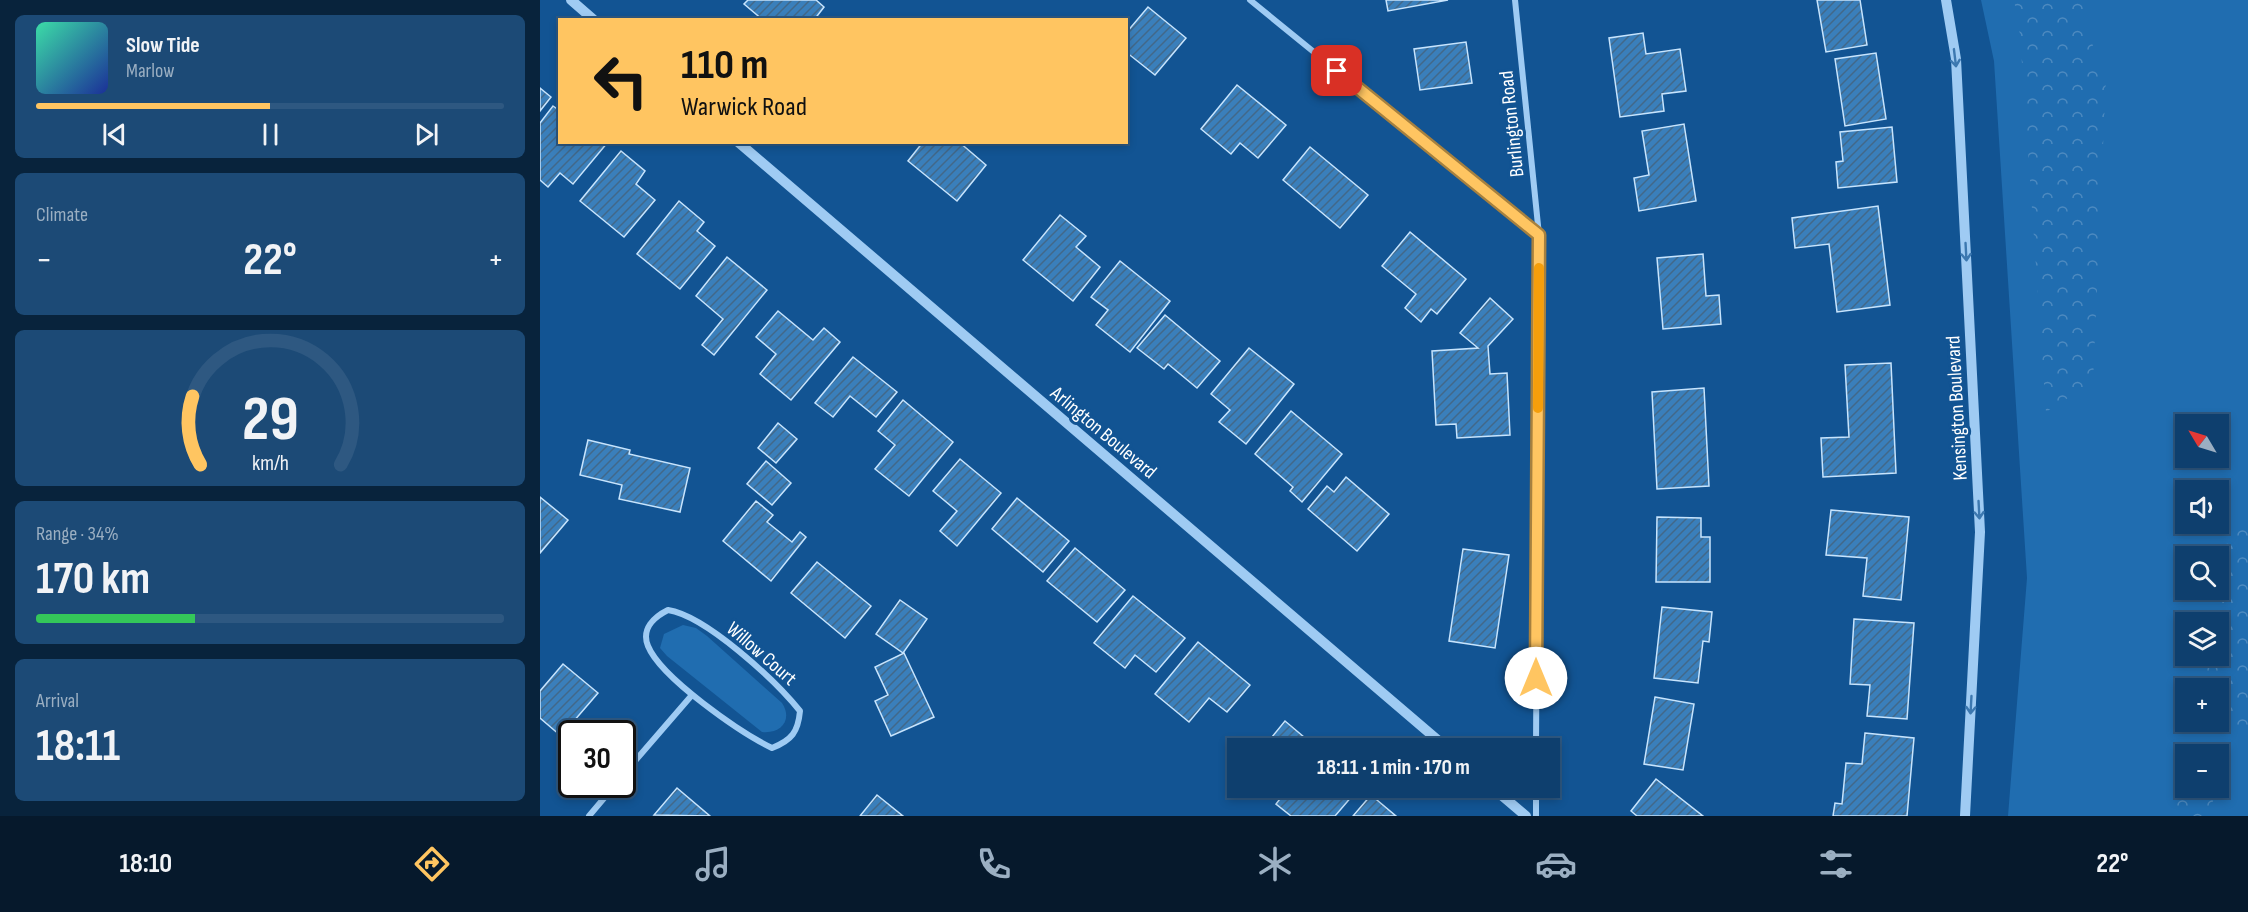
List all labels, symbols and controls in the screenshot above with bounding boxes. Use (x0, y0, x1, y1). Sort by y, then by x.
text: Slow Tide (126, 32, 200, 59)
text: 110 m (681, 40, 768, 91)
icon: left (582, 42, 660, 120)
pin (1311, 45, 1362, 96)
one-way arrow (1950, 47, 1961, 67)
icon: arrive (1320, 54, 1353, 87)
text: Marlow (126, 59, 174, 83)
street label: Burlington Road (1494, 70, 1530, 178)
text: Warwick Road (681, 91, 807, 123)
icon: previous (98, 118, 131, 151)
icon: pause (254, 118, 287, 151)
icon: next (410, 118, 443, 151)
text: Climate (36, 203, 88, 227)
text: 22° (243, 233, 297, 288)
text: − (36, 240, 52, 280)
text: + (488, 240, 504, 280)
one-way arrow (1961, 242, 1972, 262)
street label: Kensington Boulevard (1941, 335, 1973, 481)
street label: Arlington Boulevard (1045, 381, 1161, 484)
text: 29 (242, 383, 298, 458)
north arrow (2175, 414, 2229, 468)
map controls (2175, 414, 2229, 798)
text: km/h (251, 451, 289, 476)
button: sound (2175, 480, 2229, 534)
one-way arrow (1974, 499, 1985, 519)
text: Range · 34% (36, 522, 119, 546)
button: search (2175, 546, 2229, 600)
text: 170 km (36, 552, 150, 607)
button: layers (2175, 612, 2229, 666)
street label: Willow Court (721, 617, 801, 691)
position arrow (1504, 646, 1568, 710)
button: + (2175, 678, 2229, 732)
text: Arrival (36, 689, 79, 713)
one-way arrow (1966, 694, 1977, 714)
text: 18:11 (36, 719, 120, 774)
speed limit sign: 30 (558, 720, 636, 798)
button: − (2175, 744, 2229, 798)
text: 18:11 · 1 min · 170 m (1317, 754, 1470, 781)
icon: directions (411, 843, 453, 885)
icon: music (692, 843, 734, 885)
icon: phone (973, 843, 1015, 885)
icon: climate (1254, 843, 1296, 885)
icon: car (1535, 843, 1577, 885)
icon: filters (1815, 843, 1857, 885)
text: 18:10 (119, 848, 172, 880)
text: 22° (2096, 848, 2129, 880)

